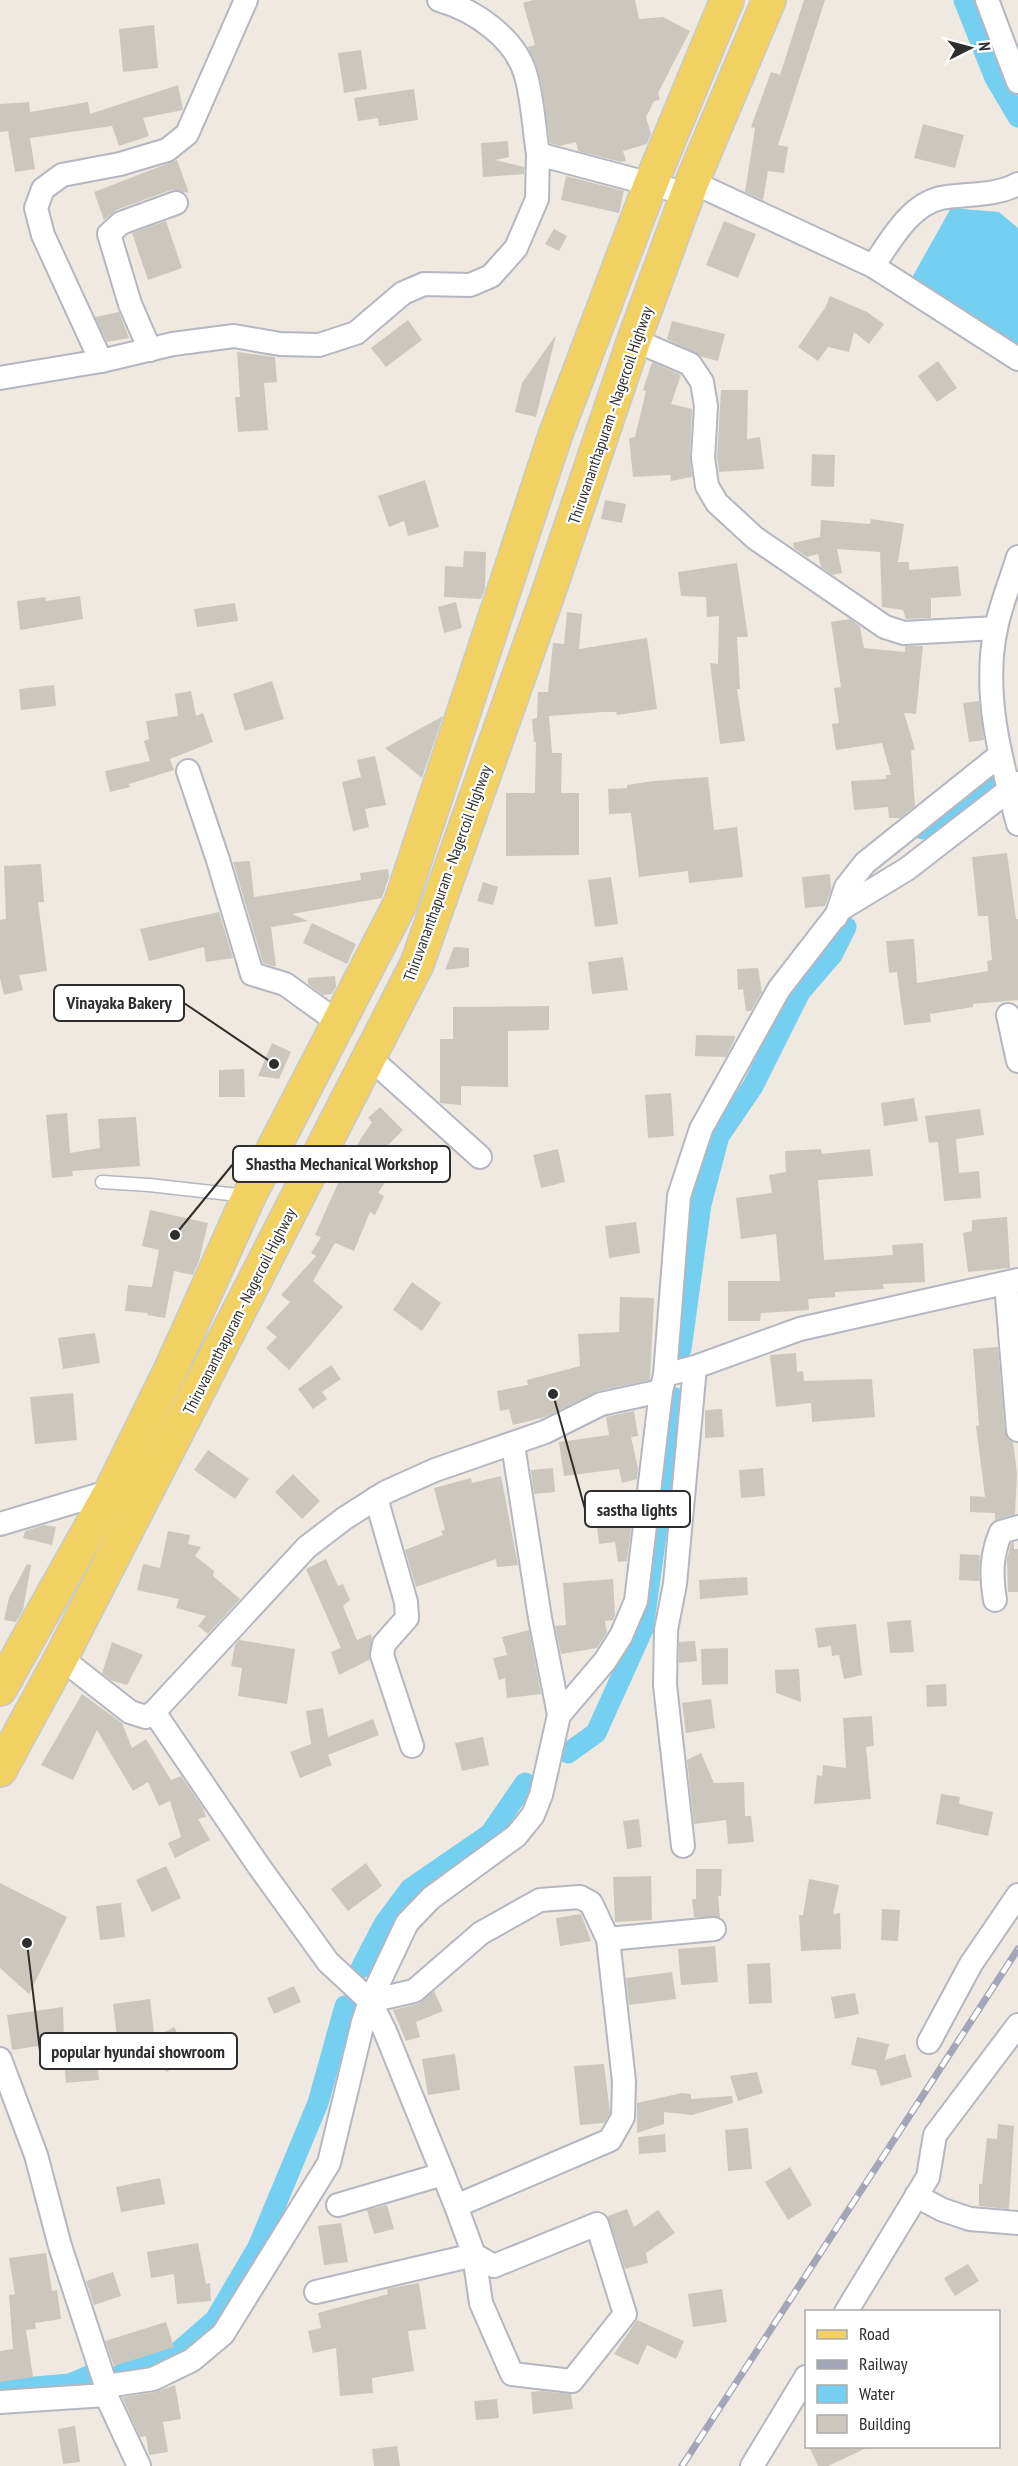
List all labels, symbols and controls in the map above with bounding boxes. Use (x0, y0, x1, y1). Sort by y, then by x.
north arrow (940, 18, 1000, 78)
text: N (975, 41, 995, 52)
street label: Thiruvananthapuram - Nagercoil Highway (563, 304, 657, 526)
street label: Thiruvananthapuram - Nagercoil Highway (398, 762, 496, 984)
callout: Vinayaka Bakery (54, 985, 184, 1021)
text: Vinayaka Bakery (65, 991, 173, 1014)
callout: Shastha Mechanical Workshop (233, 1146, 450, 1182)
text: Shastha Mechanical Workshop (246, 1152, 438, 1175)
street label: Thiruvananthapuram - Nagercoil Highway (178, 1204, 300, 1418)
callout: sastha lights (585, 1491, 690, 1527)
text: sastha lights (597, 1498, 677, 1521)
callout: popular hyundai showroom (40, 2033, 237, 2069)
text: popular hyundai showroom (51, 2040, 225, 2063)
legend (805, 2310, 1000, 2448)
text: Road (859, 2322, 890, 2345)
text: Railway (859, 2352, 908, 2375)
text: Water (859, 2382, 895, 2405)
text: Building (859, 2412, 911, 2435)

